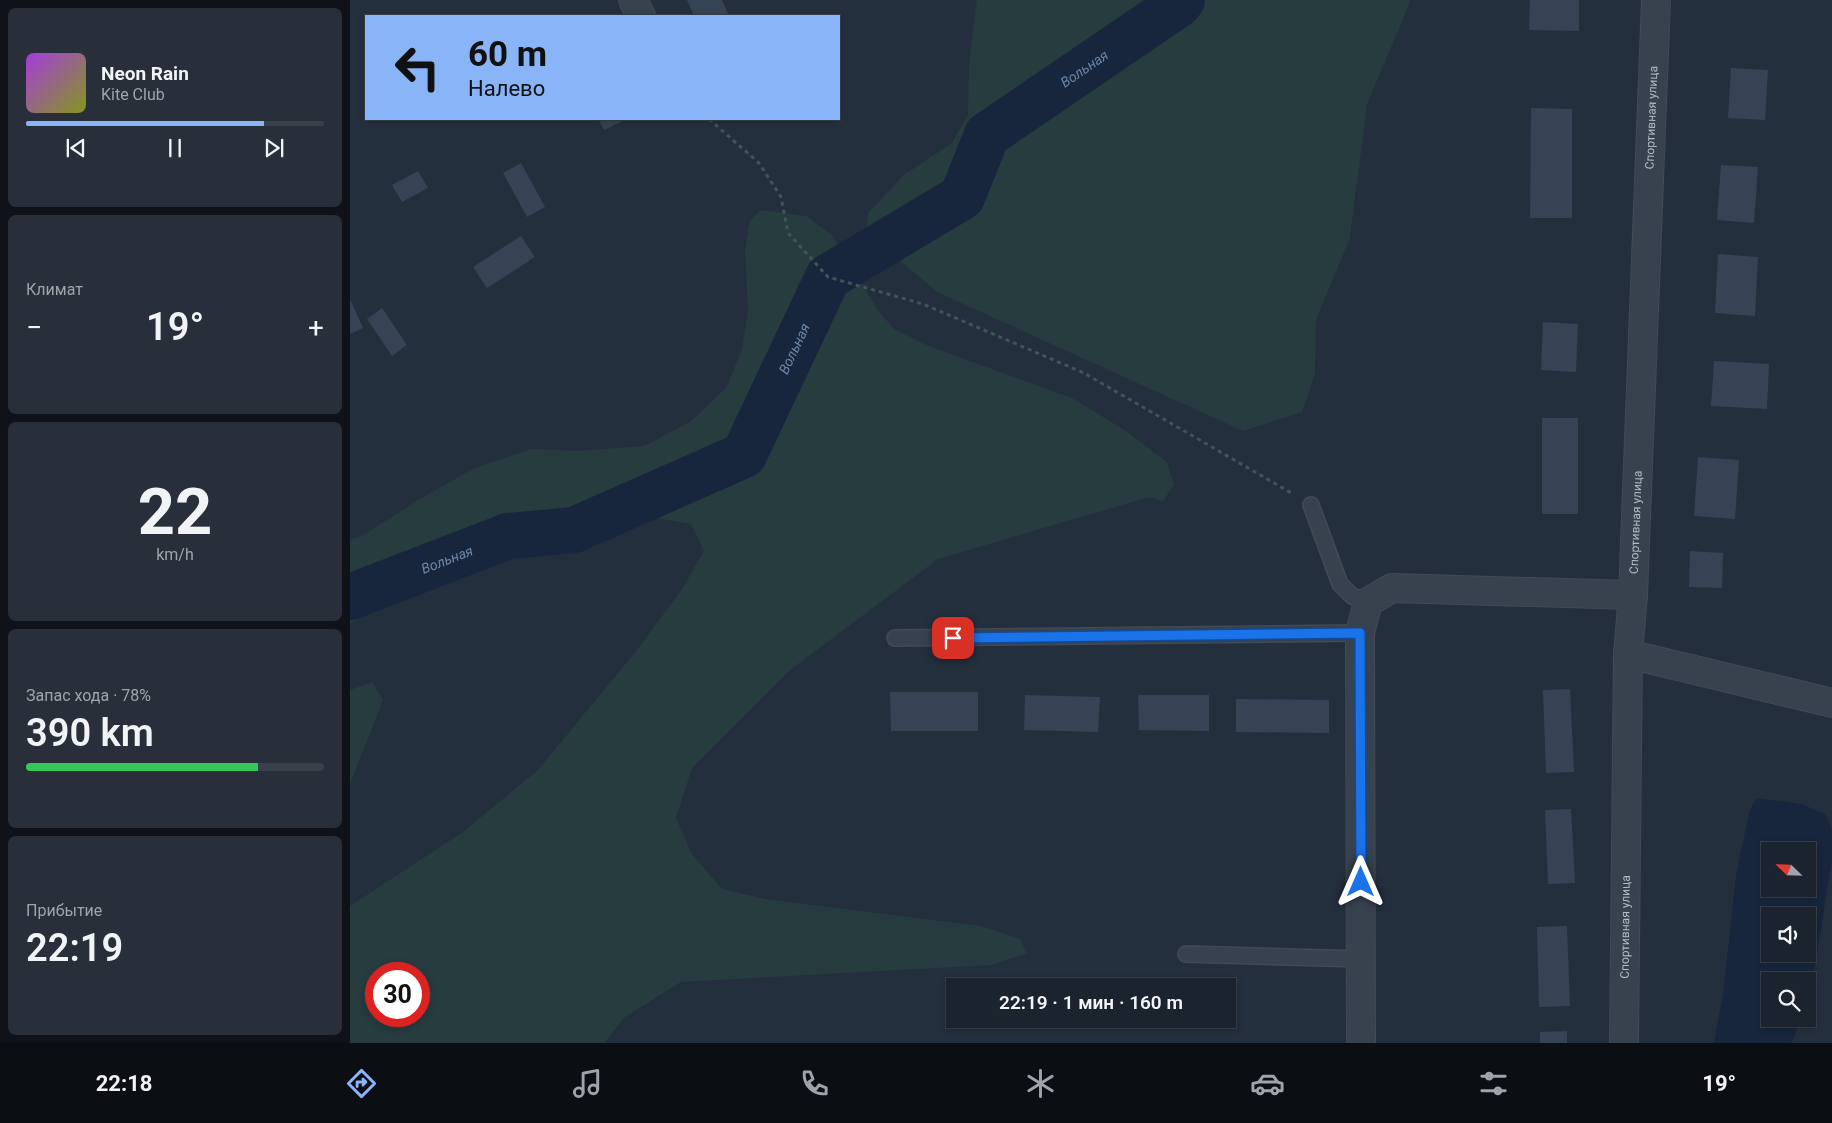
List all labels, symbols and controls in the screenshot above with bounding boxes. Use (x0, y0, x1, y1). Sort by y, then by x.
text: 60 m (468, 34, 547, 75)
icon: left (385, 35, 450, 100)
water label: Вольная (1057, 47, 1111, 90)
text: Neon Rain (101, 62, 189, 85)
street label: Спортивная улица (1642, 66, 1660, 170)
text: Налево (468, 76, 545, 101)
text: Kite Club (101, 85, 165, 104)
icon: previous (62, 134, 90, 162)
icon: pause (161, 134, 189, 162)
icon: next (260, 134, 288, 162)
text: Климат (26, 280, 83, 299)
text: 19° (146, 305, 204, 349)
text: − (26, 311, 42, 344)
text: + (308, 311, 324, 344)
water label: Вольная (775, 321, 813, 377)
street label: Спортивная улица (1627, 470, 1645, 574)
text: 22 (138, 474, 212, 550)
water label: Вольная (419, 542, 475, 577)
text: km/h (156, 545, 194, 564)
pin (932, 617, 974, 659)
icon: arrive (939, 624, 967, 652)
text: Запас хода · 78% (26, 686, 151, 705)
text: 390 km (26, 711, 154, 755)
north arrow (1761, 842, 1816, 898)
map controls (1761, 842, 1816, 1027)
position arrow (1334, 855, 1386, 907)
street label: Спортивная улица (1618, 875, 1633, 979)
text: Прибытие (26, 901, 102, 920)
button: sound (1761, 907, 1816, 962)
text: 22:19 (26, 926, 123, 970)
speed limit sign: 30 (365, 962, 430, 1027)
button: search (1761, 972, 1816, 1027)
text: 22:19 · 1 мин · 160 m (999, 991, 1183, 1014)
icon: directions (344, 1066, 379, 1101)
icon: music (570, 1066, 605, 1101)
icon: phone (797, 1066, 832, 1101)
icon: climate (1023, 1066, 1058, 1101)
icon: car (1250, 1066, 1285, 1101)
icon: filters (1476, 1066, 1511, 1101)
text: 22:18 (96, 1071, 152, 1096)
text: 19° (1702, 1071, 1736, 1096)

